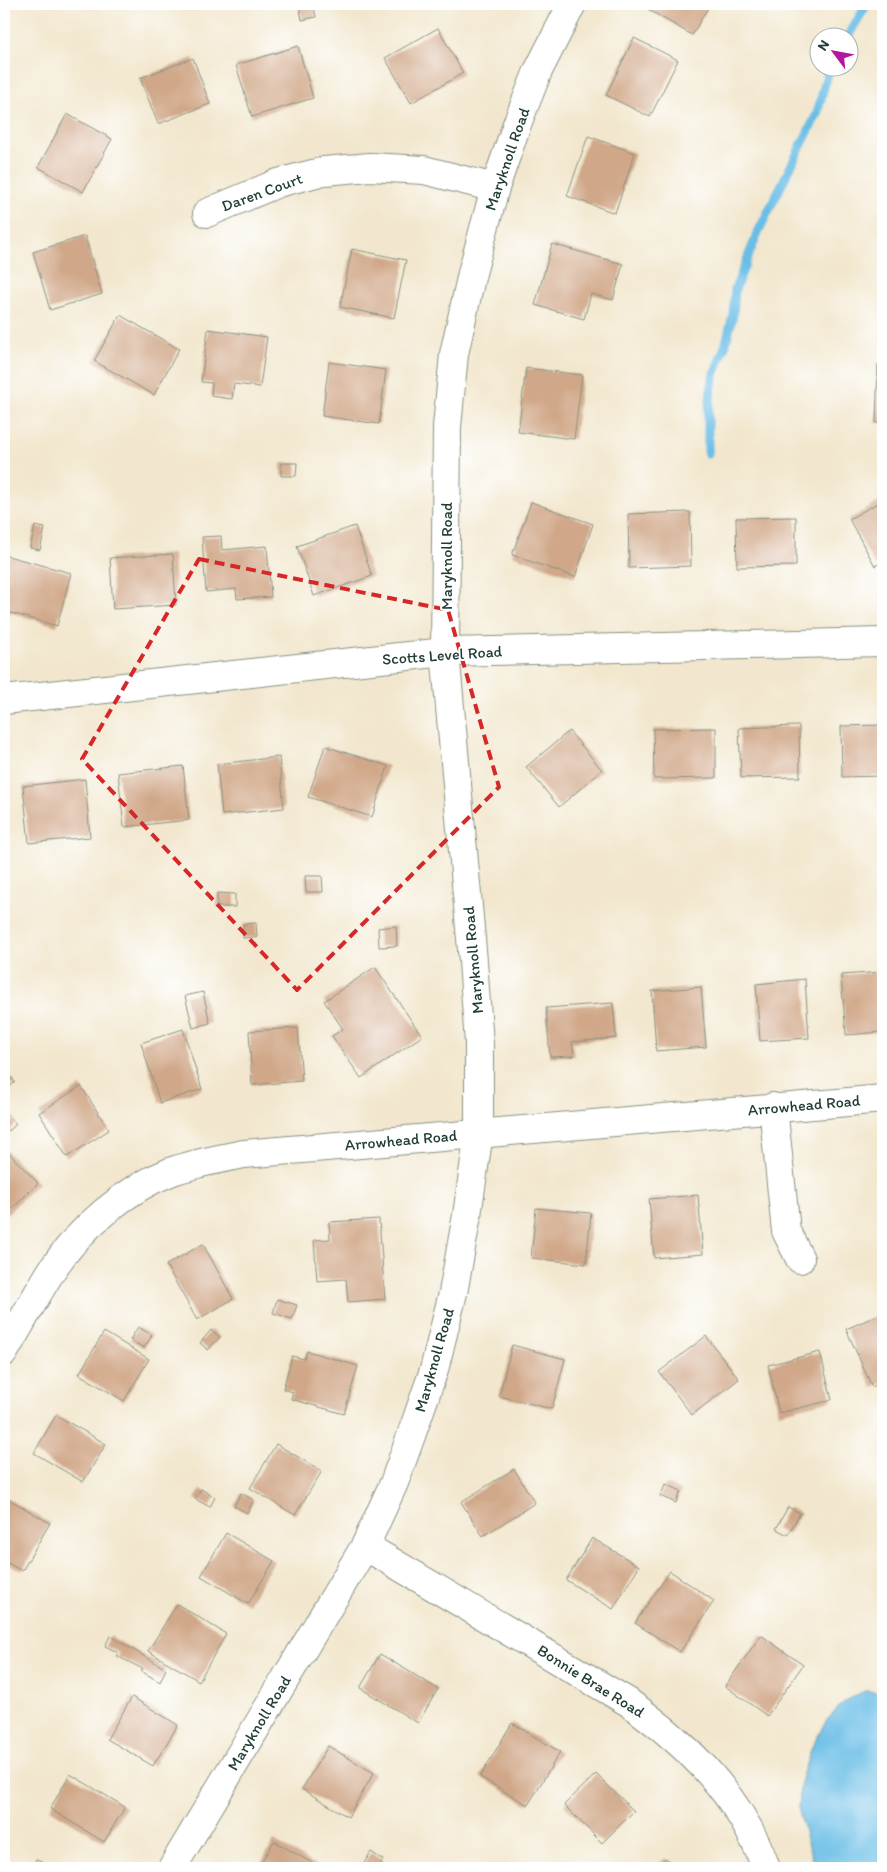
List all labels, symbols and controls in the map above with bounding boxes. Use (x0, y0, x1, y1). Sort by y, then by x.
north arrow (810, 28, 860, 78)
text: N (814, 37, 833, 54)
street label: Maryknoll Road (480, 105, 534, 213)
street label: Daren Court (219, 169, 305, 215)
street label: Maryknoll Road (437, 502, 456, 610)
street label: Scotts Level Road (381, 641, 503, 669)
street label: Maryknoll Road (459, 905, 487, 1015)
street label: Arrowhead Road (747, 1091, 861, 1119)
street label: Arrowhead Road (344, 1126, 458, 1154)
street label: Maryknoll Road (410, 1305, 458, 1414)
street label: Bonnie Brae Road (534, 1640, 648, 1722)
street label: Maryknoll Road (223, 1672, 295, 1774)

